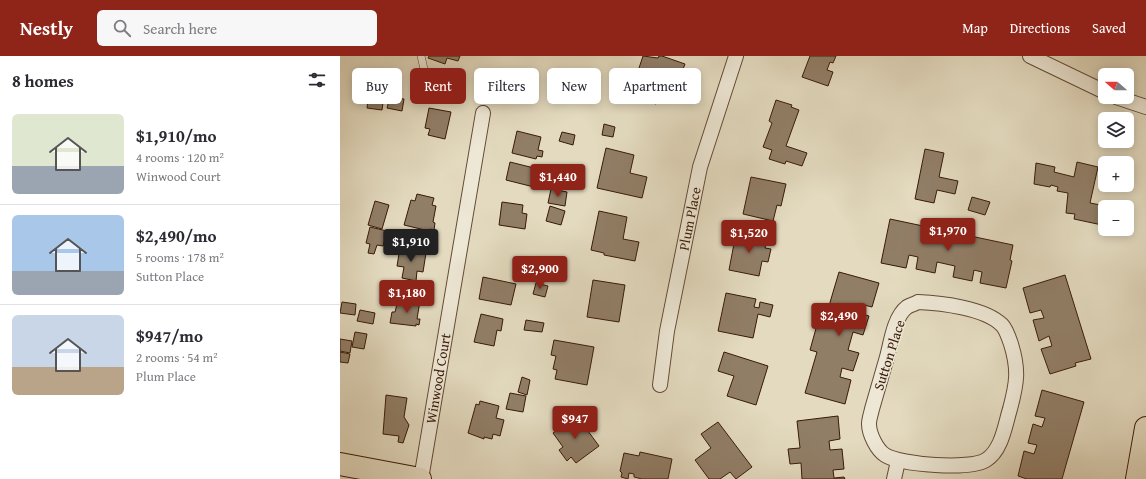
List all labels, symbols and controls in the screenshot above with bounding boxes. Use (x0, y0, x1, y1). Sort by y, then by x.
search box (97, 10, 377, 46)
text: Nestly (20, 14, 73, 42)
icon: search (111, 17, 133, 39)
text: Search here (143, 18, 217, 39)
text: Map (962, 18, 988, 38)
text: Directions (1010, 18, 1070, 38)
text: Saved (1092, 18, 1126, 38)
text: 8 homes (12, 68, 74, 93)
chip: Buy (352, 68, 402, 104)
chip: Rent (410, 68, 466, 104)
chip: Filters (474, 68, 539, 104)
chip: New (547, 68, 601, 104)
chip: Apartment (609, 68, 701, 104)
north arrow (1098, 68, 1134, 104)
map controls (1098, 68, 1134, 236)
icon: filters (306, 69, 328, 91)
button: layers (1098, 112, 1134, 148)
text: $1,910/mo (136, 123, 217, 148)
icon: home (44, 130, 92, 178)
text: 4 rooms · 120 m² (136, 148, 224, 167)
button: + (1098, 156, 1134, 192)
pin: $1,440 (525, 164, 591, 198)
text: Winwood Court (136, 167, 221, 186)
text: $1,440 (539, 167, 577, 186)
street label: Plum Place (673, 185, 706, 252)
button: − (1098, 200, 1134, 236)
pin: $1,970 (915, 218, 981, 252)
pin: $1,520 (716, 220, 782, 254)
text: $1,970 (929, 221, 967, 240)
text: $2,490/mo (136, 223, 217, 248)
text: $1,520 (730, 223, 768, 242)
pin: $1,910 (378, 229, 444, 263)
icon: home (44, 231, 92, 279)
text: $1,910 (392, 232, 430, 251)
text: 5 rooms · 178 m² (136, 248, 224, 267)
pin: $2,900 (507, 256, 573, 290)
text: $2,900 (521, 259, 559, 278)
text: Sutton Place (136, 267, 204, 286)
pin: $1,180 (374, 280, 440, 314)
text: $1,180 (388, 283, 426, 302)
pin: $2,490 (806, 303, 872, 337)
text: $2,490 (820, 306, 858, 325)
street label: Sutton Place (868, 317, 910, 393)
text: $947/mo (136, 323, 203, 348)
icon: home (44, 331, 92, 379)
street label: Winwood Court (421, 332, 456, 425)
text: 2 rooms · 54 m² (136, 348, 218, 367)
text: Plum Place (136, 367, 196, 386)
pin: $947 (551, 406, 599, 440)
text: $947 (562, 409, 588, 428)

